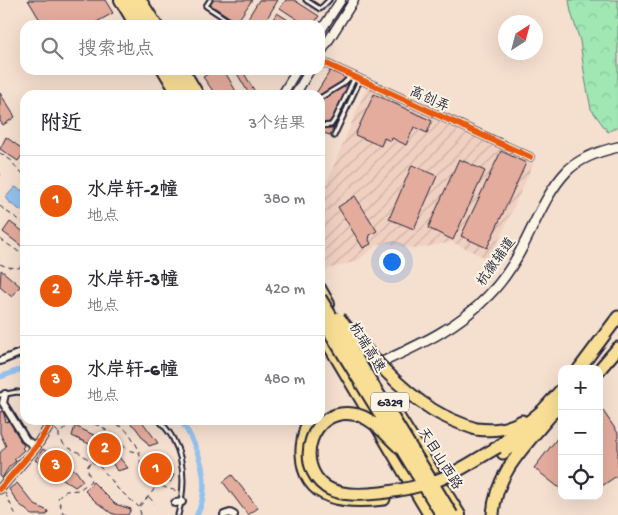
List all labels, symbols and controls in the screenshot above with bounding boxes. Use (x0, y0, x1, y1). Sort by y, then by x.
north arrow (498, 15, 543, 60)
search box (20, 20, 325, 75)
icon: search (38, 34, 66, 62)
text: 搜索地点 (78, 39, 154, 62)
street label: 高创弄 (406, 83, 452, 117)
text: 附近 (40, 113, 82, 138)
text: 3个结果 (249, 116, 305, 135)
text: 水岸轩-2幢 (87, 180, 178, 203)
text: 1 (53, 191, 59, 210)
text: 380 m (264, 191, 305, 210)
text: 地点 (87, 208, 119, 227)
street label: 杭徽辅道 (473, 234, 520, 290)
your location (379, 249, 405, 275)
text: 水岸轩-3幢 (87, 270, 179, 293)
text: 2 (52, 281, 60, 300)
text: 420 m (265, 281, 305, 300)
text: 地点 (87, 298, 119, 317)
street label: 杭瑞高速 (344, 319, 388, 377)
text: 水岸轩-6幢 (87, 360, 179, 383)
map controls (558, 365, 603, 500)
button: + (558, 365, 603, 410)
text: 3 (52, 371, 60, 390)
text: 480 m (264, 371, 305, 390)
text: 地点 (87, 388, 119, 407)
road number: G329 (371, 392, 409, 412)
button: − (558, 410, 603, 455)
street label: 天目山西路 (413, 425, 465, 494)
pin: 2 (89, 430, 121, 468)
pin: 3 (40, 447, 72, 485)
pin: 1 (140, 450, 172, 488)
button: locate (558, 455, 603, 500)

